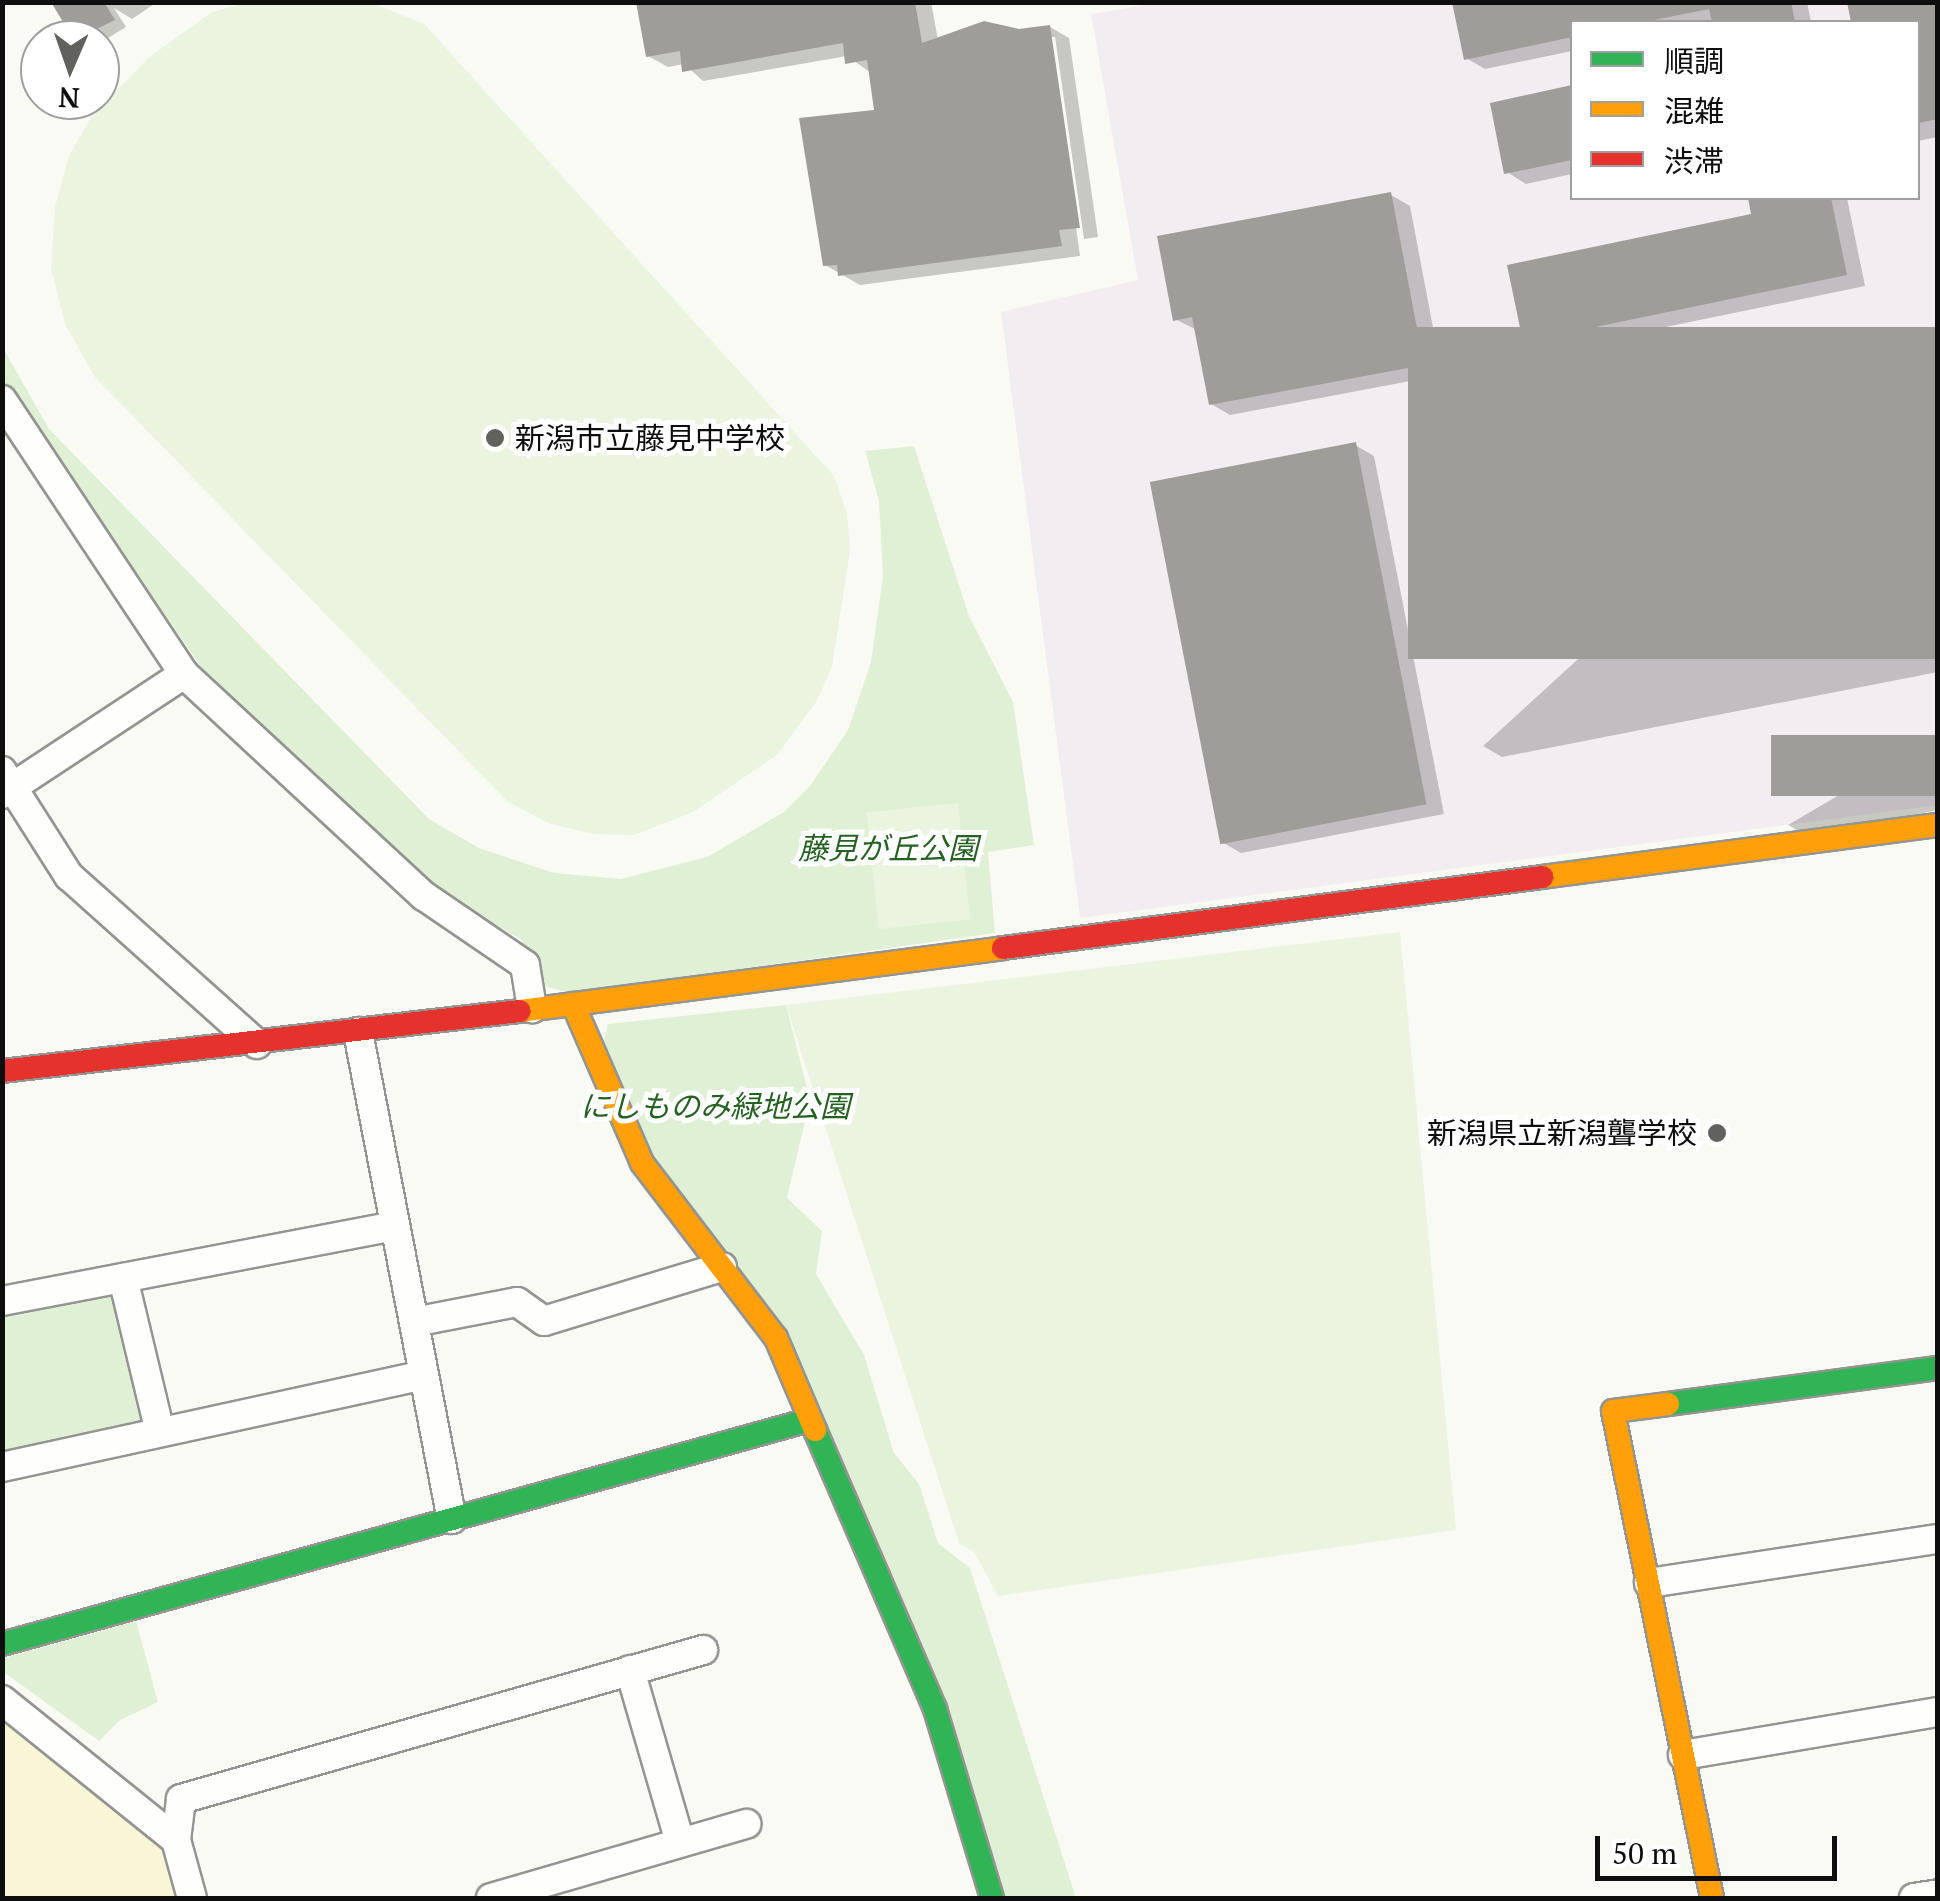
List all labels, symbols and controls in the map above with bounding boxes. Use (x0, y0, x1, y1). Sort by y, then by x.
north arrow (20, 20, 120, 120)
legend (1570, 20, 1920, 200)
text: 順調 (1664, 41, 1724, 81)
text: N (58, 80, 80, 117)
text: 混雑 (1664, 91, 1724, 131)
text: 渋滞 (1664, 141, 1724, 181)
place label: 新潟市立藤見中学校 (515, 420, 785, 456)
marker: 新潟市立藤見中学校 (484, 427, 506, 449)
park label: 藤見が丘公園 (798, 830, 978, 866)
park label: にしものみ緑地公園 (580, 1088, 850, 1124)
place label: 新潟県立新潟聾学校 (1427, 1115, 1697, 1151)
marker: 新潟県立新潟聾学校 (1706, 1122, 1728, 1144)
scale bar (1600, 1816, 1842, 1878)
text: 50 m (1612, 1833, 1677, 1873)

